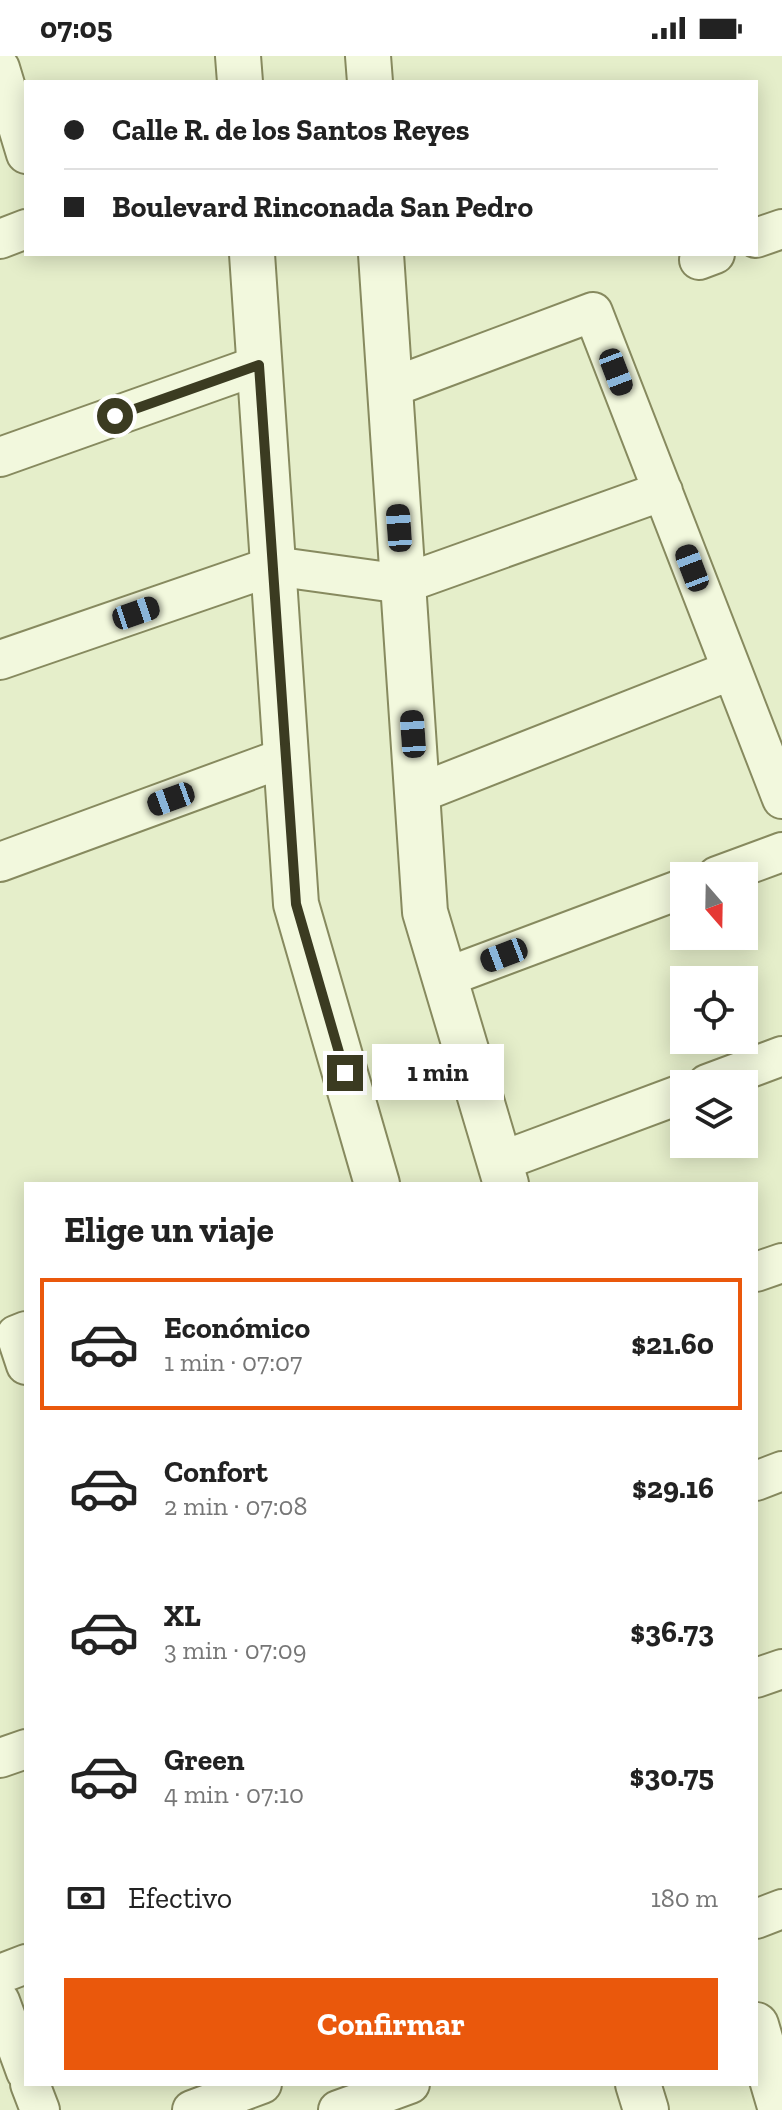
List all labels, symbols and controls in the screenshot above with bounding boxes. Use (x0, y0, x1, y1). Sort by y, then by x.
text: 07:05 (40, 10, 113, 46)
text: Calle R. de los Santos Reyes (112, 112, 470, 148)
text: Boulevard Rinconada San Pedro (112, 189, 533, 225)
car (596, 345, 636, 399)
route start (97, 398, 133, 434)
car (385, 503, 413, 553)
car (672, 541, 712, 595)
car (109, 594, 163, 632)
car (399, 709, 427, 759)
car (144, 780, 198, 818)
north arrow (670, 862, 758, 950)
map controls (670, 862, 758, 1158)
car (477, 935, 531, 975)
button: locate (670, 966, 758, 1054)
callout: 1 min (373, 1045, 505, 1101)
route end (327, 1055, 363, 1091)
text: 1 min (407, 1056, 469, 1088)
button: layers (670, 1070, 758, 1158)
text: Elige un viaje (64, 1208, 274, 1251)
icon: car (68, 1308, 140, 1380)
text: Económico (164, 1310, 310, 1346)
text: $21.60 (631, 1326, 714, 1362)
text: 1 min · 07:07 (164, 1346, 302, 1378)
icon: car (68, 1452, 140, 1524)
text: Confort (164, 1454, 268, 1490)
text: $29.16 (632, 1470, 714, 1506)
text: 2 min · 07:08 (164, 1490, 307, 1522)
icon: car (68, 1596, 140, 1668)
text: XL (164, 1598, 201, 1634)
text: $36.73 (630, 1614, 714, 1650)
text: 3 min · 07:09 (164, 1634, 307, 1666)
icon: car (68, 1740, 140, 1812)
text: Green (164, 1742, 244, 1778)
text: $30.75 (629, 1758, 714, 1794)
text: 4 min · 07:10 (164, 1778, 304, 1810)
icon: cash (64, 1876, 108, 1920)
text: Efectivo (128, 1880, 232, 1916)
text: 180 m (651, 1882, 718, 1914)
button: Confirmar (64, 1978, 718, 2070)

